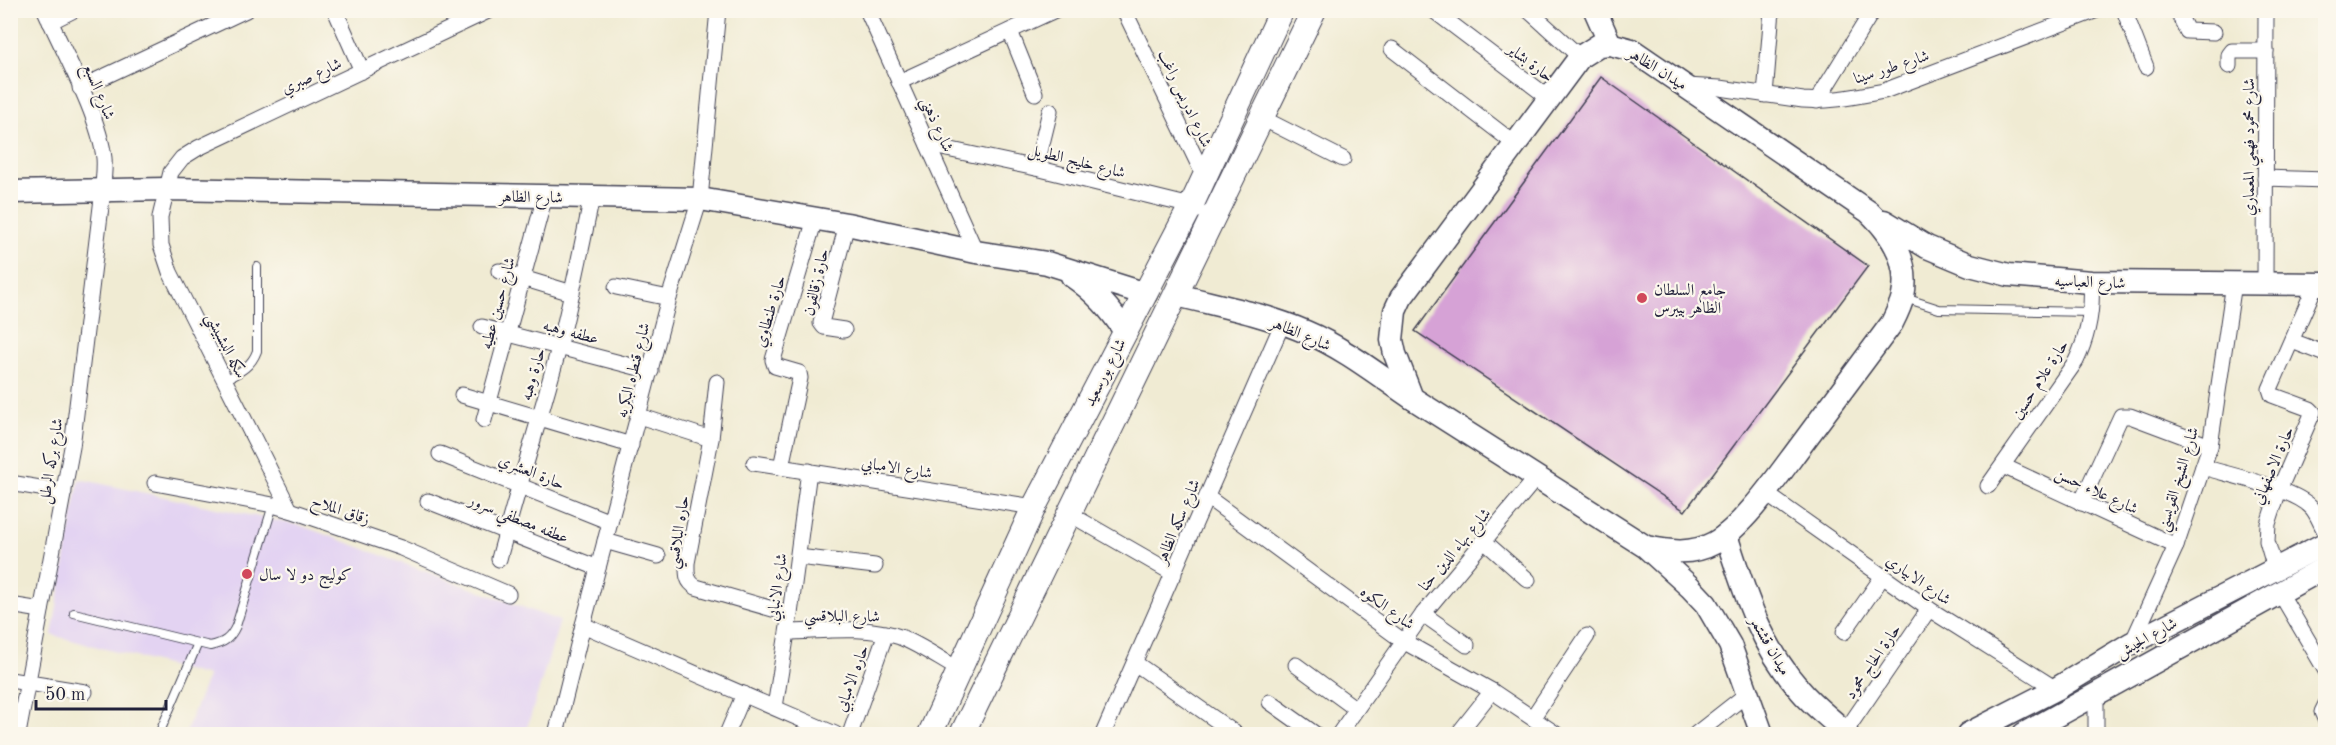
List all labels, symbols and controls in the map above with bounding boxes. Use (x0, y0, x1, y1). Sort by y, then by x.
street label: حارة بشاير (1502, 40, 1556, 86)
street label: ميدان الظاهر (1622, 44, 1689, 95)
street label: شارع ادريس راغب (1151, 48, 1214, 152)
street label: شارع طور سينا (1852, 48, 1933, 91)
street label: شارع صبري (279, 56, 346, 101)
street label: شارع السبع (74, 61, 117, 125)
street label: شارع محمود فهمي المعماري (2242, 78, 2264, 216)
street label: شارع ذهني (912, 95, 955, 157)
street label: شارع خليج الطويل (1025, 142, 1127, 187)
street label: شارع الظاهر (497, 189, 563, 211)
street label: حارة زقالفون (801, 247, 833, 318)
street label: شارع حسين عطيه (479, 256, 523, 352)
street label: حارة طنطاوي (752, 274, 792, 350)
street label: شارع العباسيه (2054, 274, 2126, 296)
place label: جامع السلطان الظاهر بيبرس (1654, 283, 1726, 318)
marker: جامع السلطان الظاهر بيبرس (1635, 291, 1649, 305)
street label: سكه البشبيشي (197, 310, 250, 384)
street label: شارع الظاهر (1264, 314, 1333, 358)
street label: عطفه وهبه (541, 318, 600, 348)
street label: شارع قنطره البكريه (613, 321, 657, 421)
street label: شارع بورسعيد (1082, 336, 1133, 411)
street label: حارة علام حسين (2009, 338, 2076, 425)
street label: حارة وهبه (519, 347, 549, 403)
street label: شارع بركه الرطل (34, 417, 71, 506)
street label: شارع الشيخ القويسني (2155, 425, 2208, 536)
street label: حارة الاصفهاني (2250, 425, 2300, 508)
street label: حارة العشري (495, 452, 566, 496)
street label: شارع الامبابي (859, 455, 933, 486)
street label: شارع علاء حسن (2051, 466, 2140, 522)
street label: شارع سكه الظاهر (1151, 476, 1207, 570)
street label: عطفه مصطفي سرور (462, 492, 570, 553)
street label: زقاق الملاح (307, 493, 372, 533)
street label: حاره البلاقسي (665, 495, 699, 571)
street label: شارع بهاء الدين حنا (1417, 506, 1498, 597)
street label: شارع الانبابي (765, 552, 795, 623)
street label: شارع الابياري (1880, 553, 1953, 612)
marker: كوليج دو لا سال (240, 567, 254, 581)
place label: كوليج دو لا سال (259, 567, 352, 589)
street label: شارع الكوه (1355, 582, 1418, 637)
street label: شارع البلاقسي (804, 608, 880, 632)
street label: ميدان قشتمر (1744, 612, 1793, 679)
street label: شارع الجيش (2114, 616, 2182, 665)
street label: حارة الحاج محمود (1843, 622, 1909, 705)
street label: حاره الامبابي (833, 643, 875, 715)
scale bar (36, 673, 166, 711)
text: 50 m (45, 686, 85, 704)

